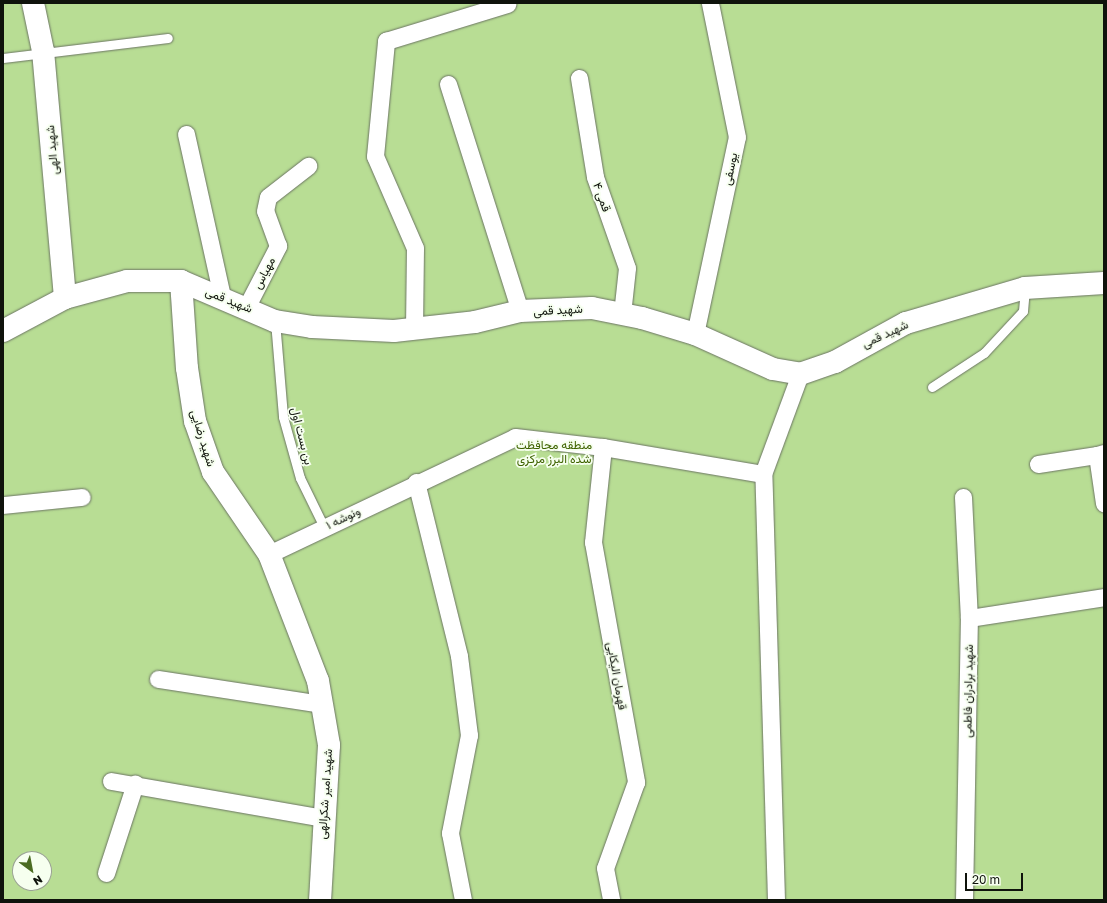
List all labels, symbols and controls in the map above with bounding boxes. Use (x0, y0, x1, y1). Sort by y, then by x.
street label: شهید الهی (43, 125, 61, 175)
street label: یوسفی (720, 151, 740, 187)
street label: قمی ۴ (590, 180, 614, 214)
street label: مهیاس (250, 255, 278, 291)
street label: شهید قمی (203, 284, 255, 316)
street label: شهید قمی (533, 302, 583, 318)
street label: شهید قمی (860, 317, 910, 351)
street label: بن بست اول (288, 406, 316, 466)
street label: شهید رضایی (188, 408, 218, 468)
park label: منطقه محافظت شده البرز مرکزی (516, 438, 592, 466)
street label: ونوشه ۱ (324, 504, 362, 532)
street label: قهرمان الیکایی (604, 641, 630, 711)
street label: شهید برادران فاطمی (960, 644, 976, 738)
street label: شهید امیر شکرالهی (315, 748, 335, 840)
north arrow (12, 851, 52, 891)
scale bar (967, 865, 1025, 891)
text: 20 m (972, 872, 1000, 887)
text: N (31, 873, 45, 888)

